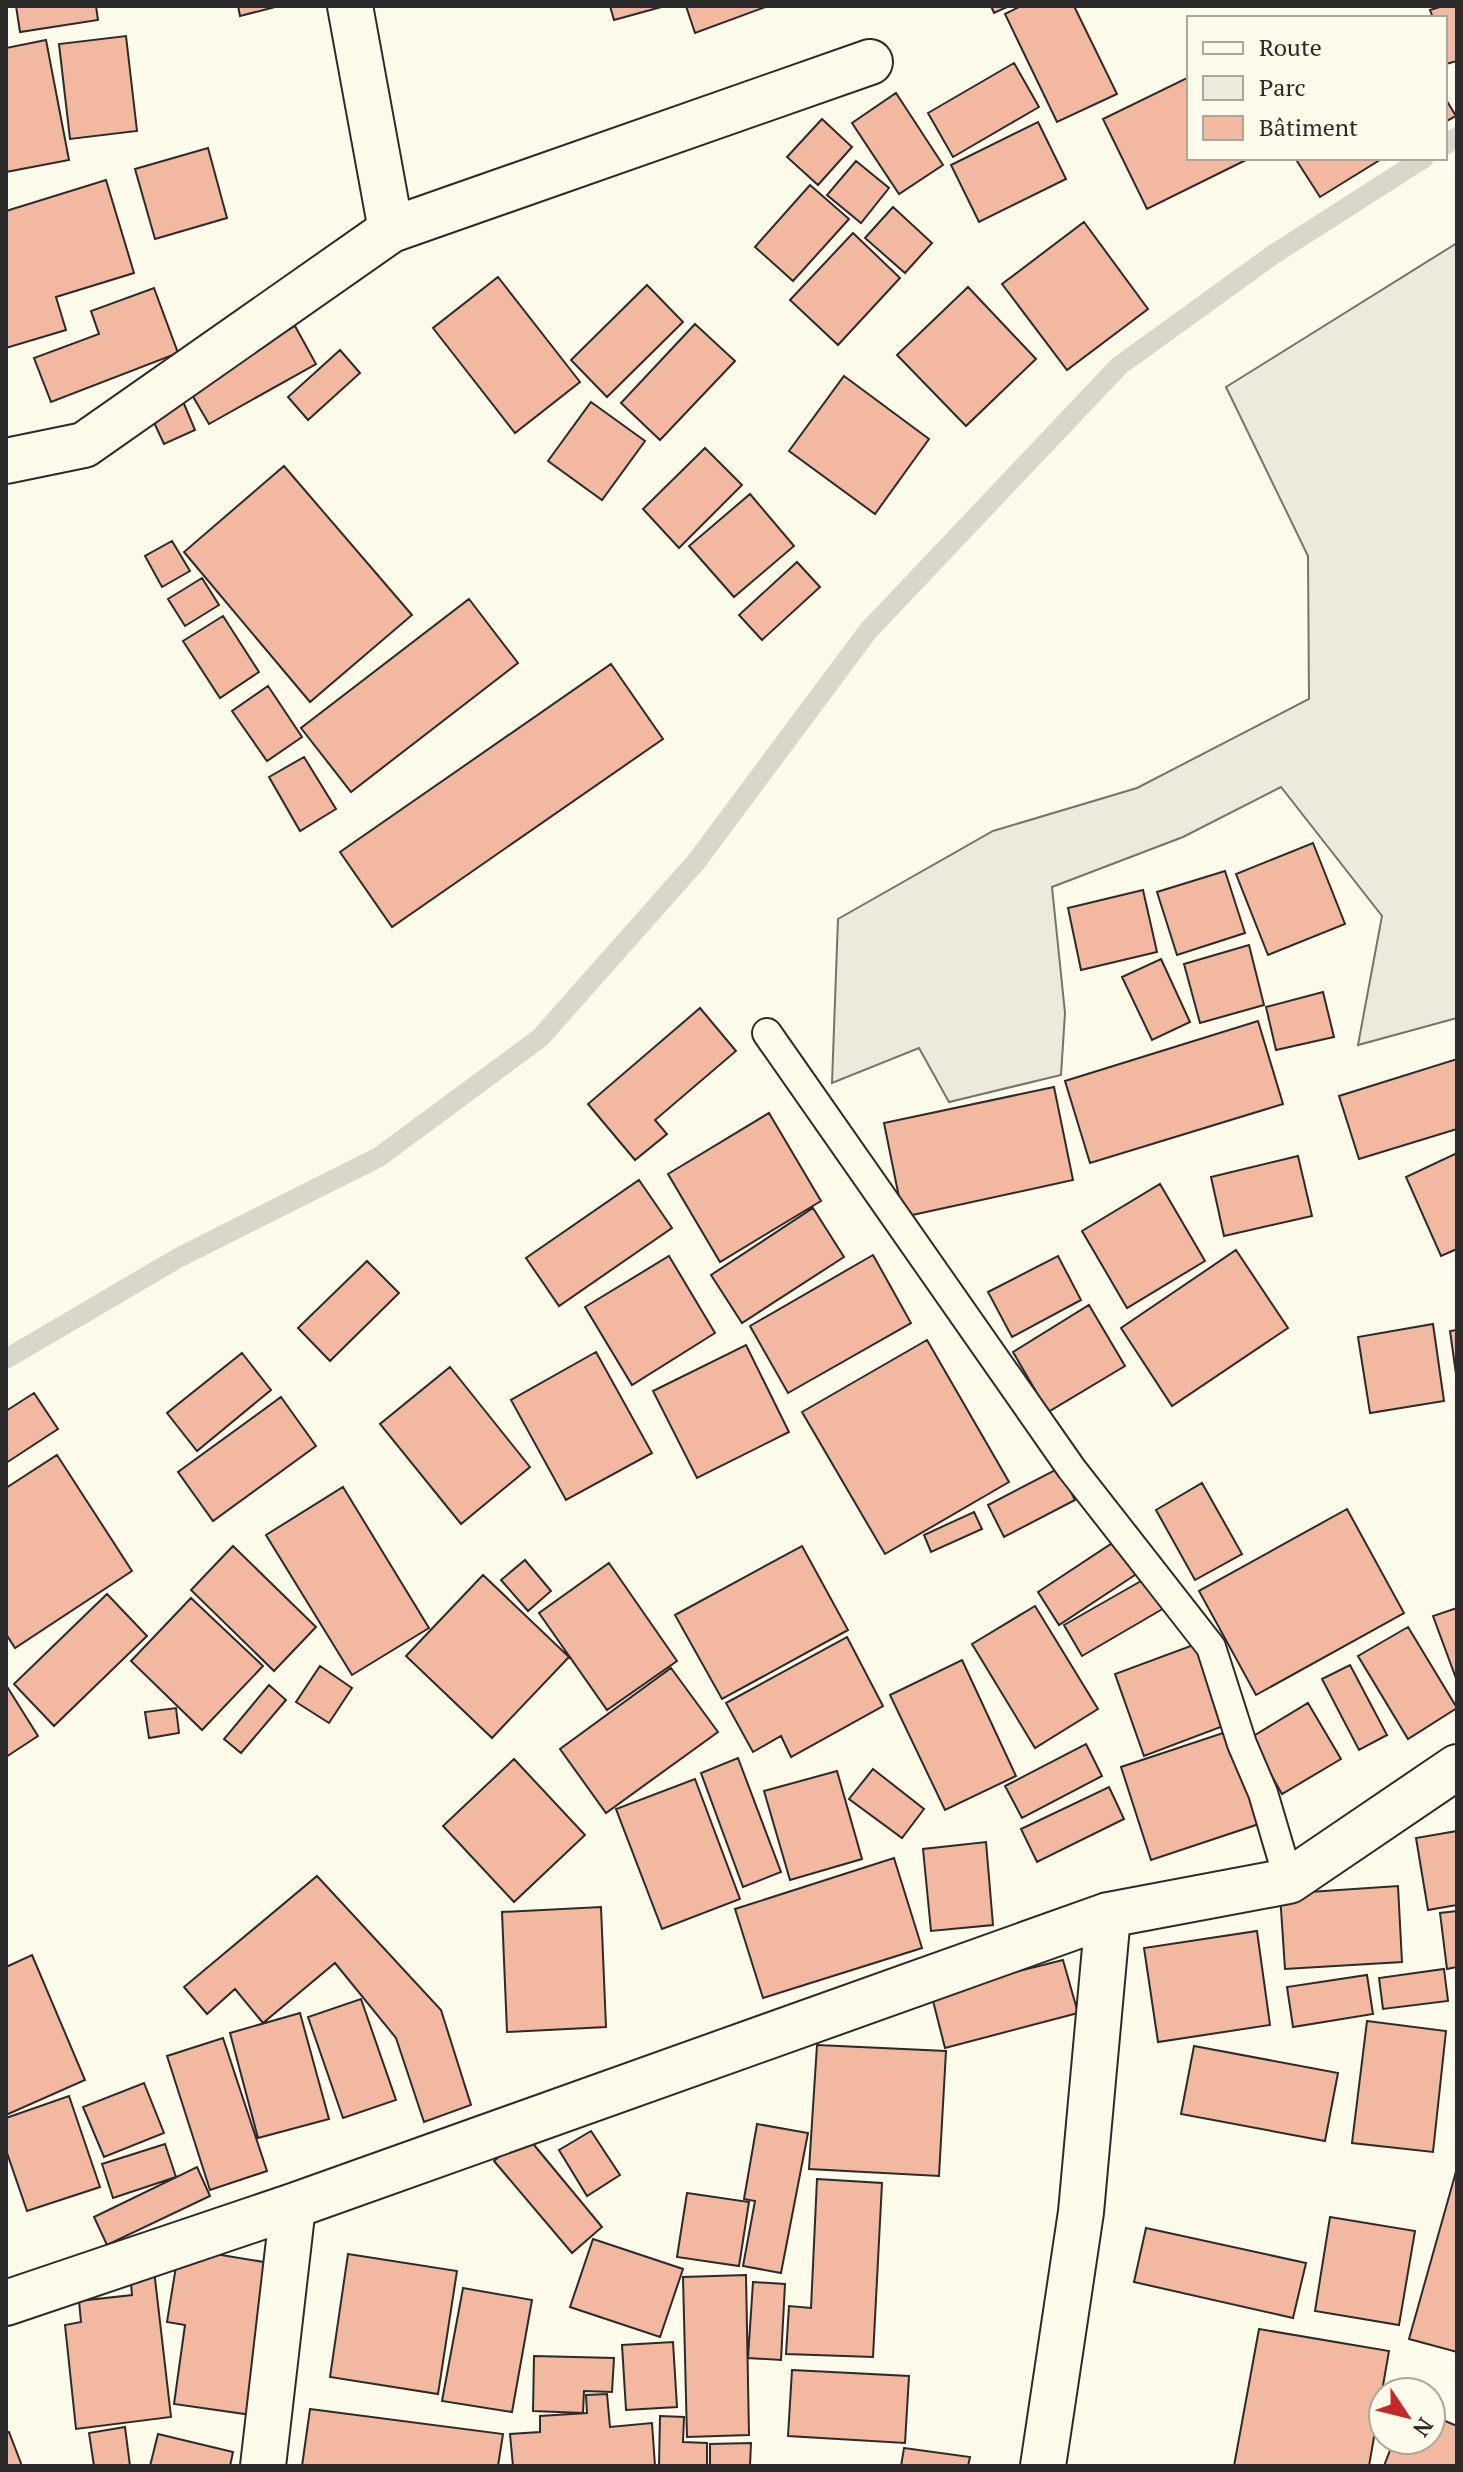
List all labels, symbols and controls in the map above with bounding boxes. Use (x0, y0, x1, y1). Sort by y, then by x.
legend (1187, 16, 1447, 160)
text: Route (1259, 31, 1322, 63)
text: Parc (1259, 71, 1306, 103)
text: Bâtiment (1259, 111, 1358, 143)
north arrow (1367, 2376, 1447, 2456)
text: N (1407, 2413, 1440, 2443)

